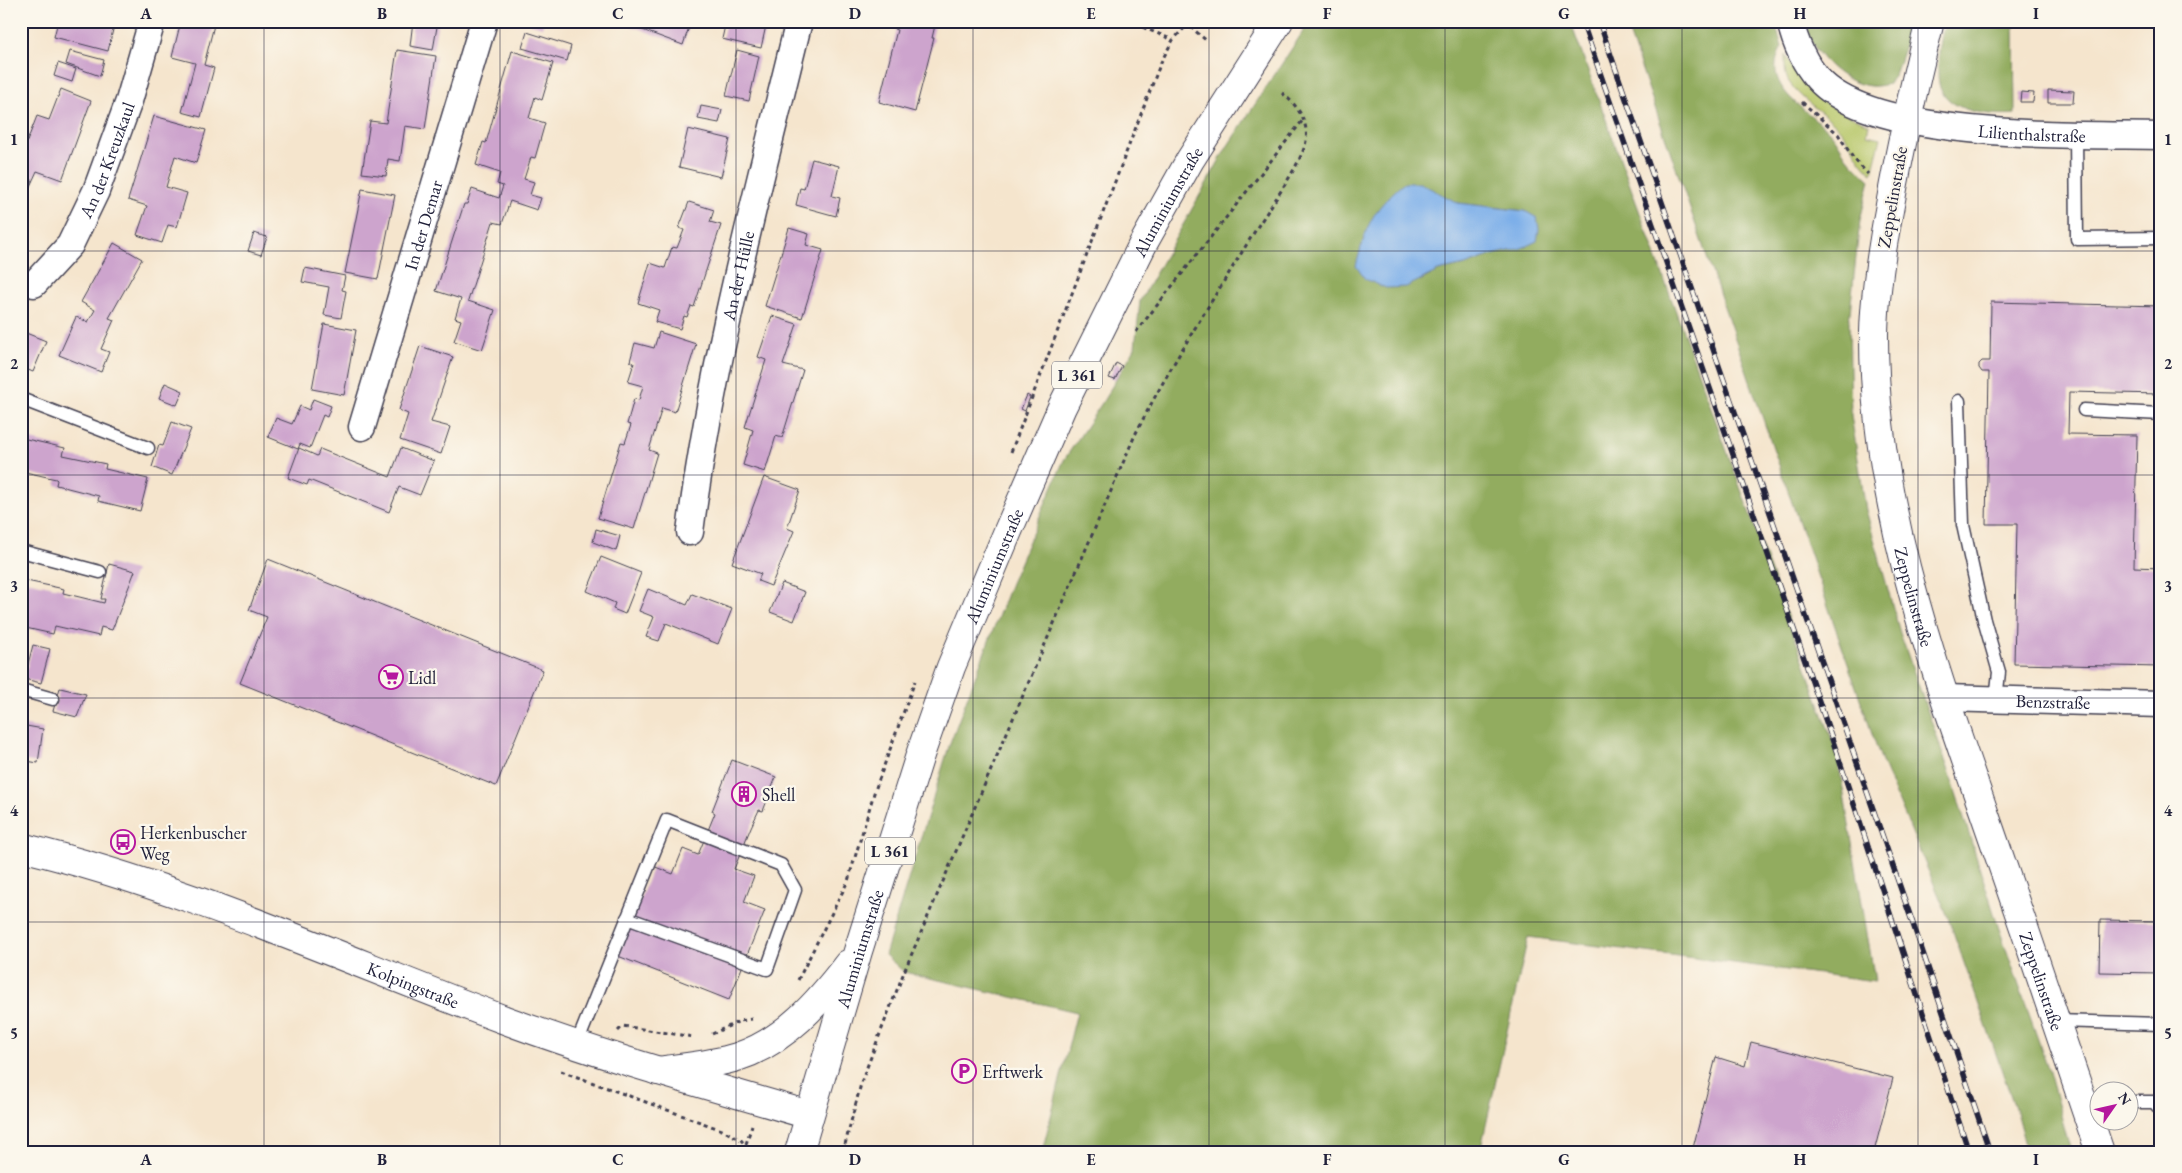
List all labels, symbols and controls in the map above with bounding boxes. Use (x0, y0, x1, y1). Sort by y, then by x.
text: A (139, 3, 152, 24)
text: B (377, 3, 387, 24)
text: C (612, 3, 624, 24)
text: D (849, 3, 861, 24)
text: E (1086, 3, 1096, 24)
text: F (1323, 3, 1332, 24)
text: G (1558, 3, 1570, 24)
text: H (1794, 3, 1807, 24)
text: I (2033, 3, 2039, 24)
street label: An der Kreuzkaul (73, 99, 139, 222)
street label: Lilienthalstraße (1977, 118, 2086, 147)
text: 1 (10, 129, 18, 150)
text: 1 (2164, 129, 2172, 150)
street label: Aluminiumstraße (1127, 142, 1207, 261)
street label: Zeppelinstraße (1872, 144, 1912, 250)
street label: In der Demar (398, 177, 447, 273)
street label: An der Hülle (716, 228, 759, 323)
text: 2 (10, 353, 19, 374)
text: 2 (2164, 353, 2173, 374)
road number: L 361 (1052, 362, 1102, 388)
street label: Aluminiumstraße (959, 505, 1028, 628)
street label: Zeppelinstraße (1890, 544, 1939, 649)
text: 3 (10, 576, 18, 597)
text: 3 (2164, 576, 2172, 597)
supermarket icon: Lidl (378, 664, 404, 690)
place label: Lidl (408, 666, 436, 689)
street label: Benzstraße (2015, 688, 2091, 714)
building icon: Shell (731, 781, 757, 807)
place label: Shell (762, 783, 795, 806)
text: 4 (10, 800, 19, 821)
text: 4 (2164, 800, 2173, 821)
place label: Herkenbuscher Weg (140, 821, 247, 865)
bus stop icon: Herkenbuscher Weg (110, 829, 136, 855)
road number: L 361 (865, 838, 915, 864)
street label: Aluminiumstraße (830, 887, 888, 1012)
street label: Zeppelinstraße (2015, 929, 2069, 1033)
street label: Kolpingstraße (364, 956, 463, 1013)
text: 5 (10, 1023, 18, 1044)
text: 5 (2164, 1023, 2172, 1044)
parking icon: Erftwerk (951, 1058, 977, 1084)
place label: Erftwerk (982, 1060, 1043, 1083)
north arrow (2090, 1080, 2140, 1130)
text: N (2114, 1089, 2136, 1109)
text: A (139, 1149, 152, 1170)
text: B (377, 1149, 387, 1170)
text: C (612, 1149, 624, 1170)
text: D (849, 1149, 861, 1170)
text: E (1086, 1149, 1096, 1170)
text: F (1323, 1149, 1332, 1170)
text: G (1558, 1149, 1570, 1170)
text: H (1794, 1149, 1807, 1170)
text: I (2033, 1149, 2039, 1170)

